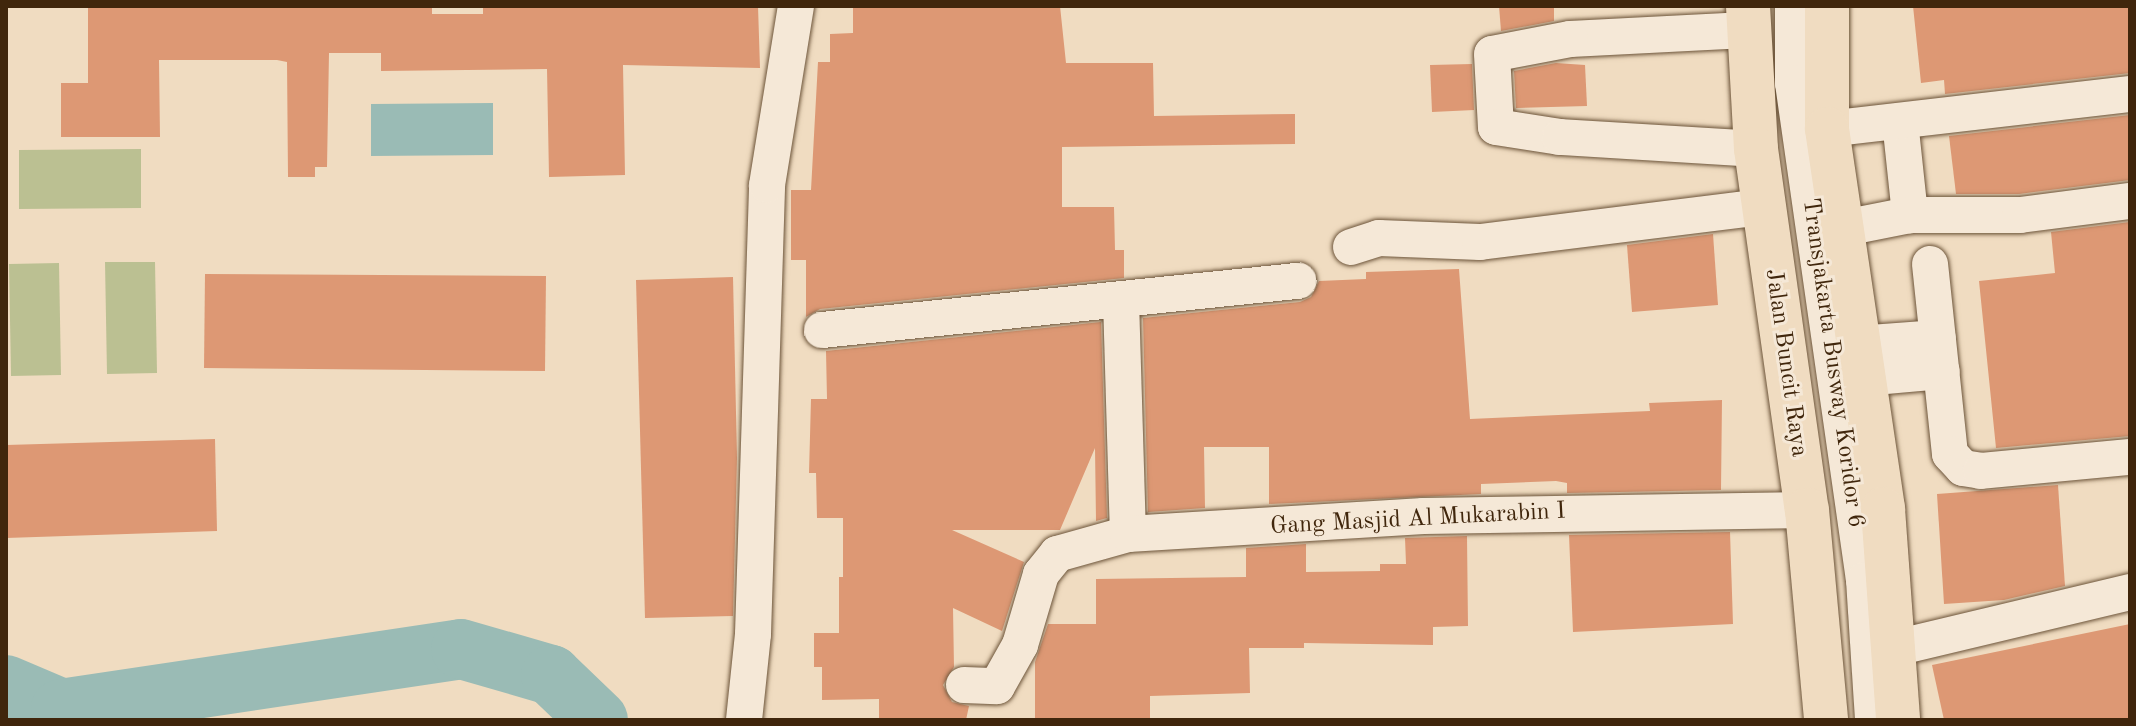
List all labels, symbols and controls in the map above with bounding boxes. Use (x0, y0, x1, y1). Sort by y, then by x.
street label: Transjakarta Busway Koridor 6 (1795, 196, 1869, 530)
street label: Jalan Buncit Raya (1758, 267, 1812, 459)
street label: Gang Masjid Al Mukarabin I (1269, 498, 1567, 542)

